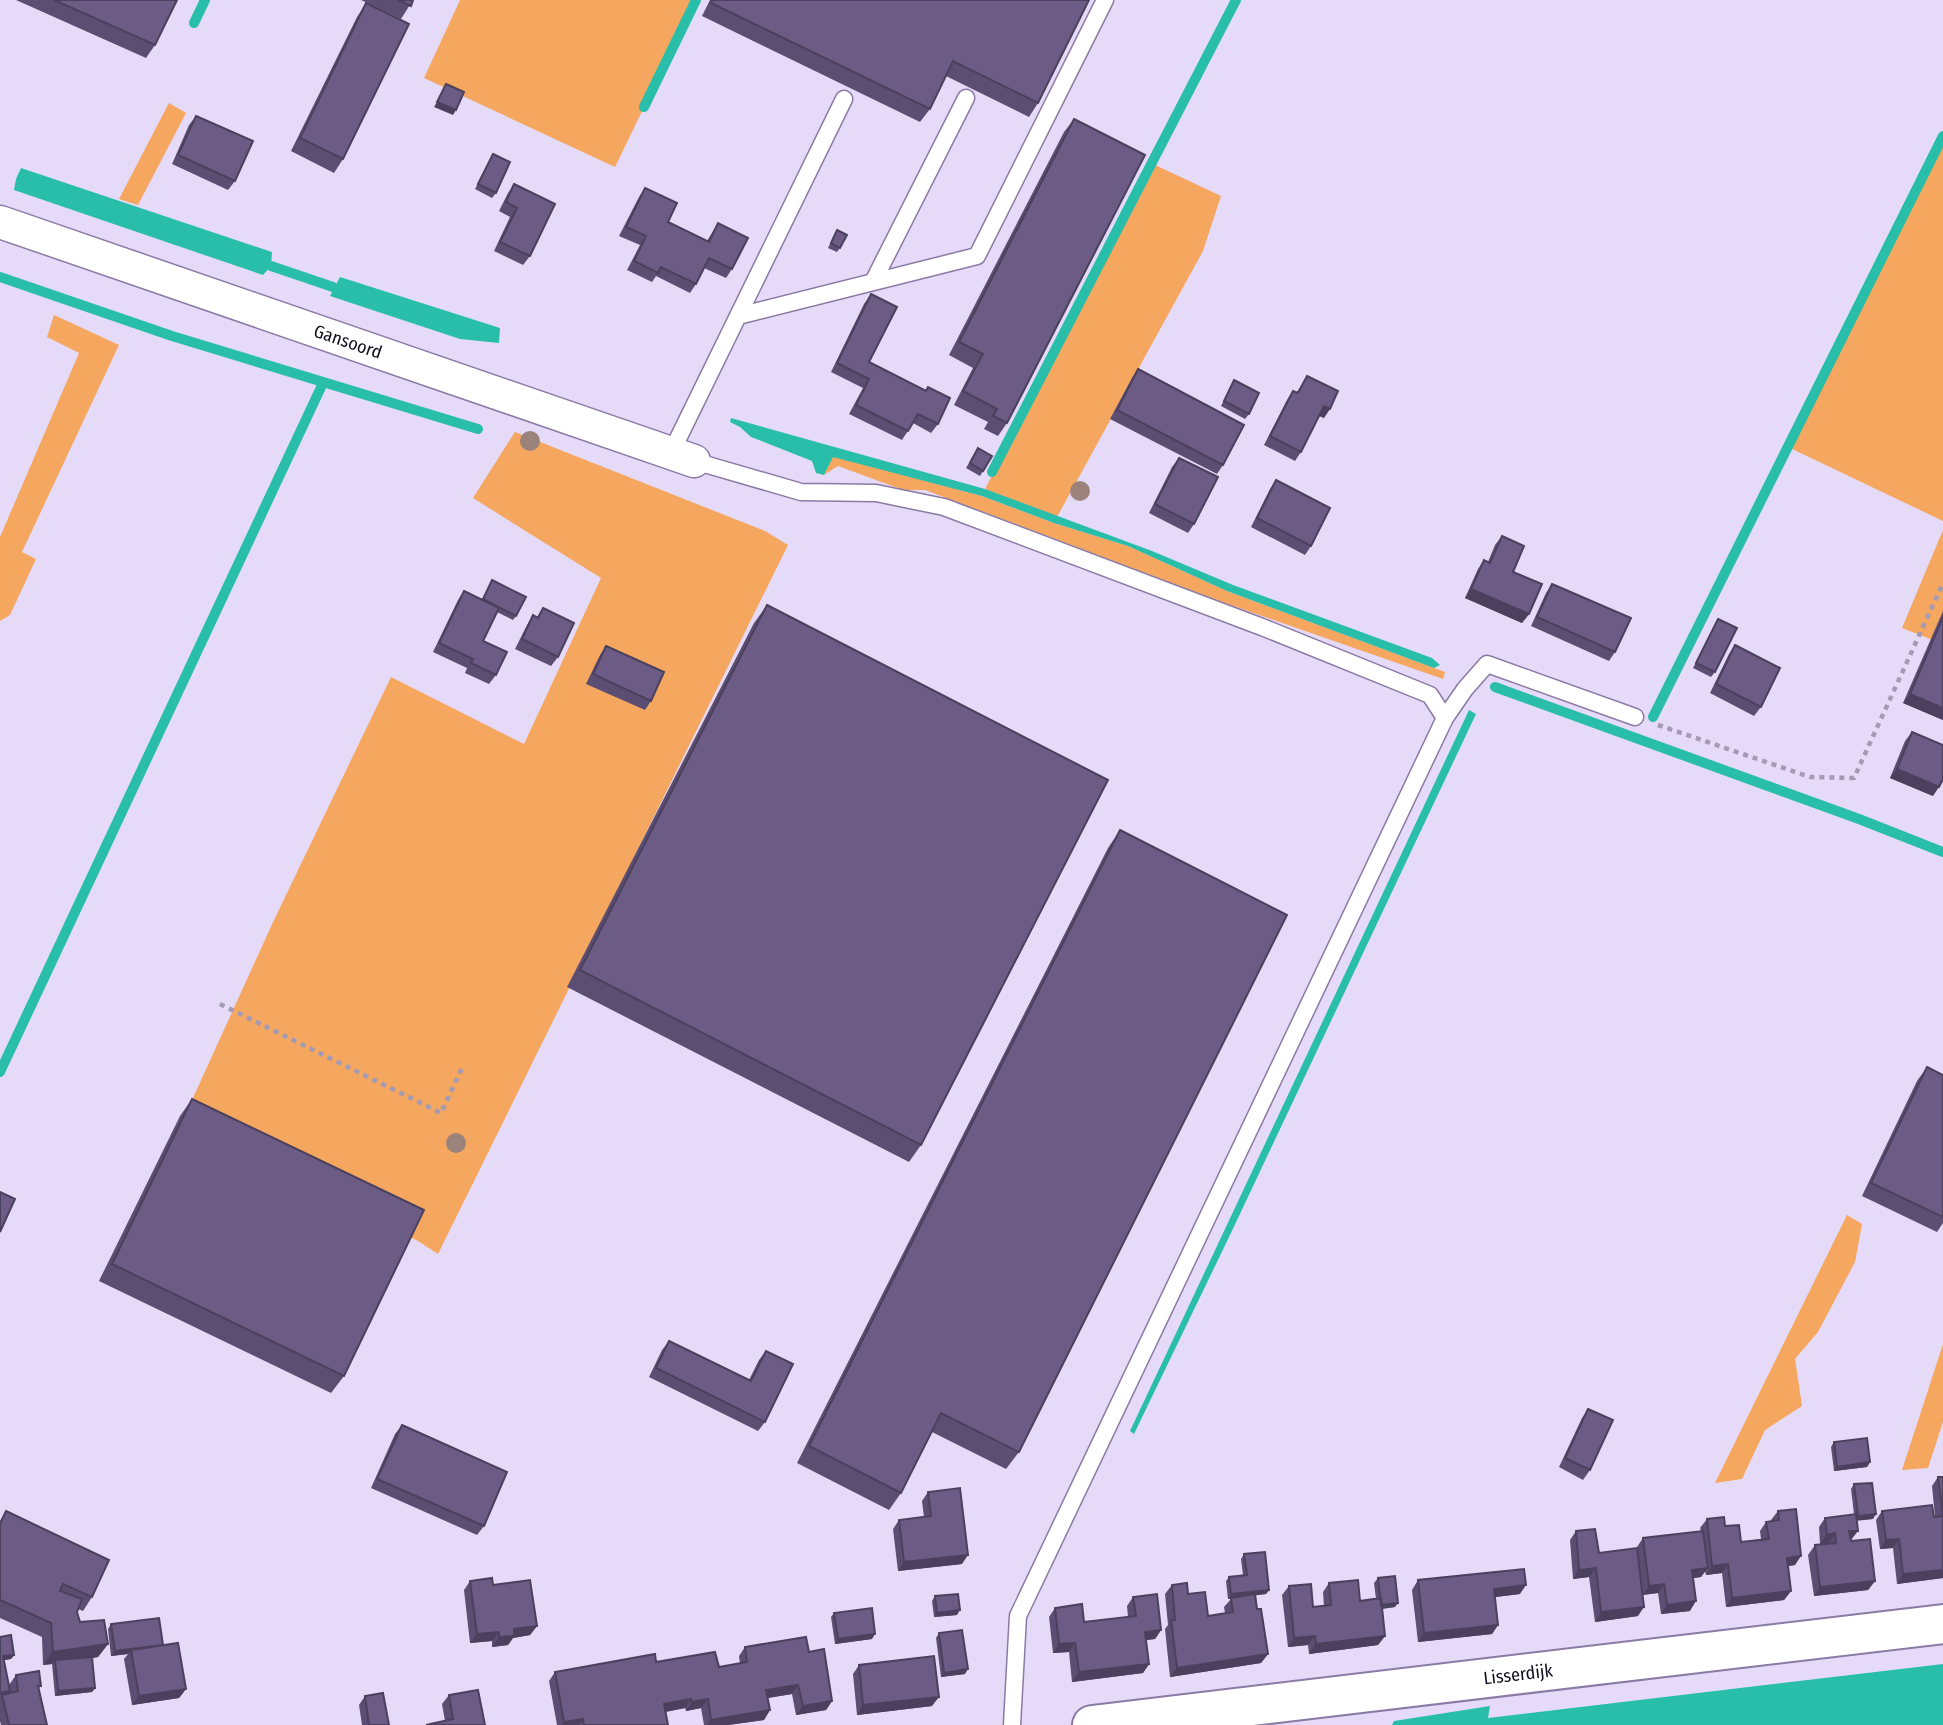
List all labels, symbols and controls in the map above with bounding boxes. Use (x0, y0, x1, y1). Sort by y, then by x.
street label: Gansoord (311, 320, 385, 364)
street label: Lisserdijk (1482, 1659, 1554, 1689)

